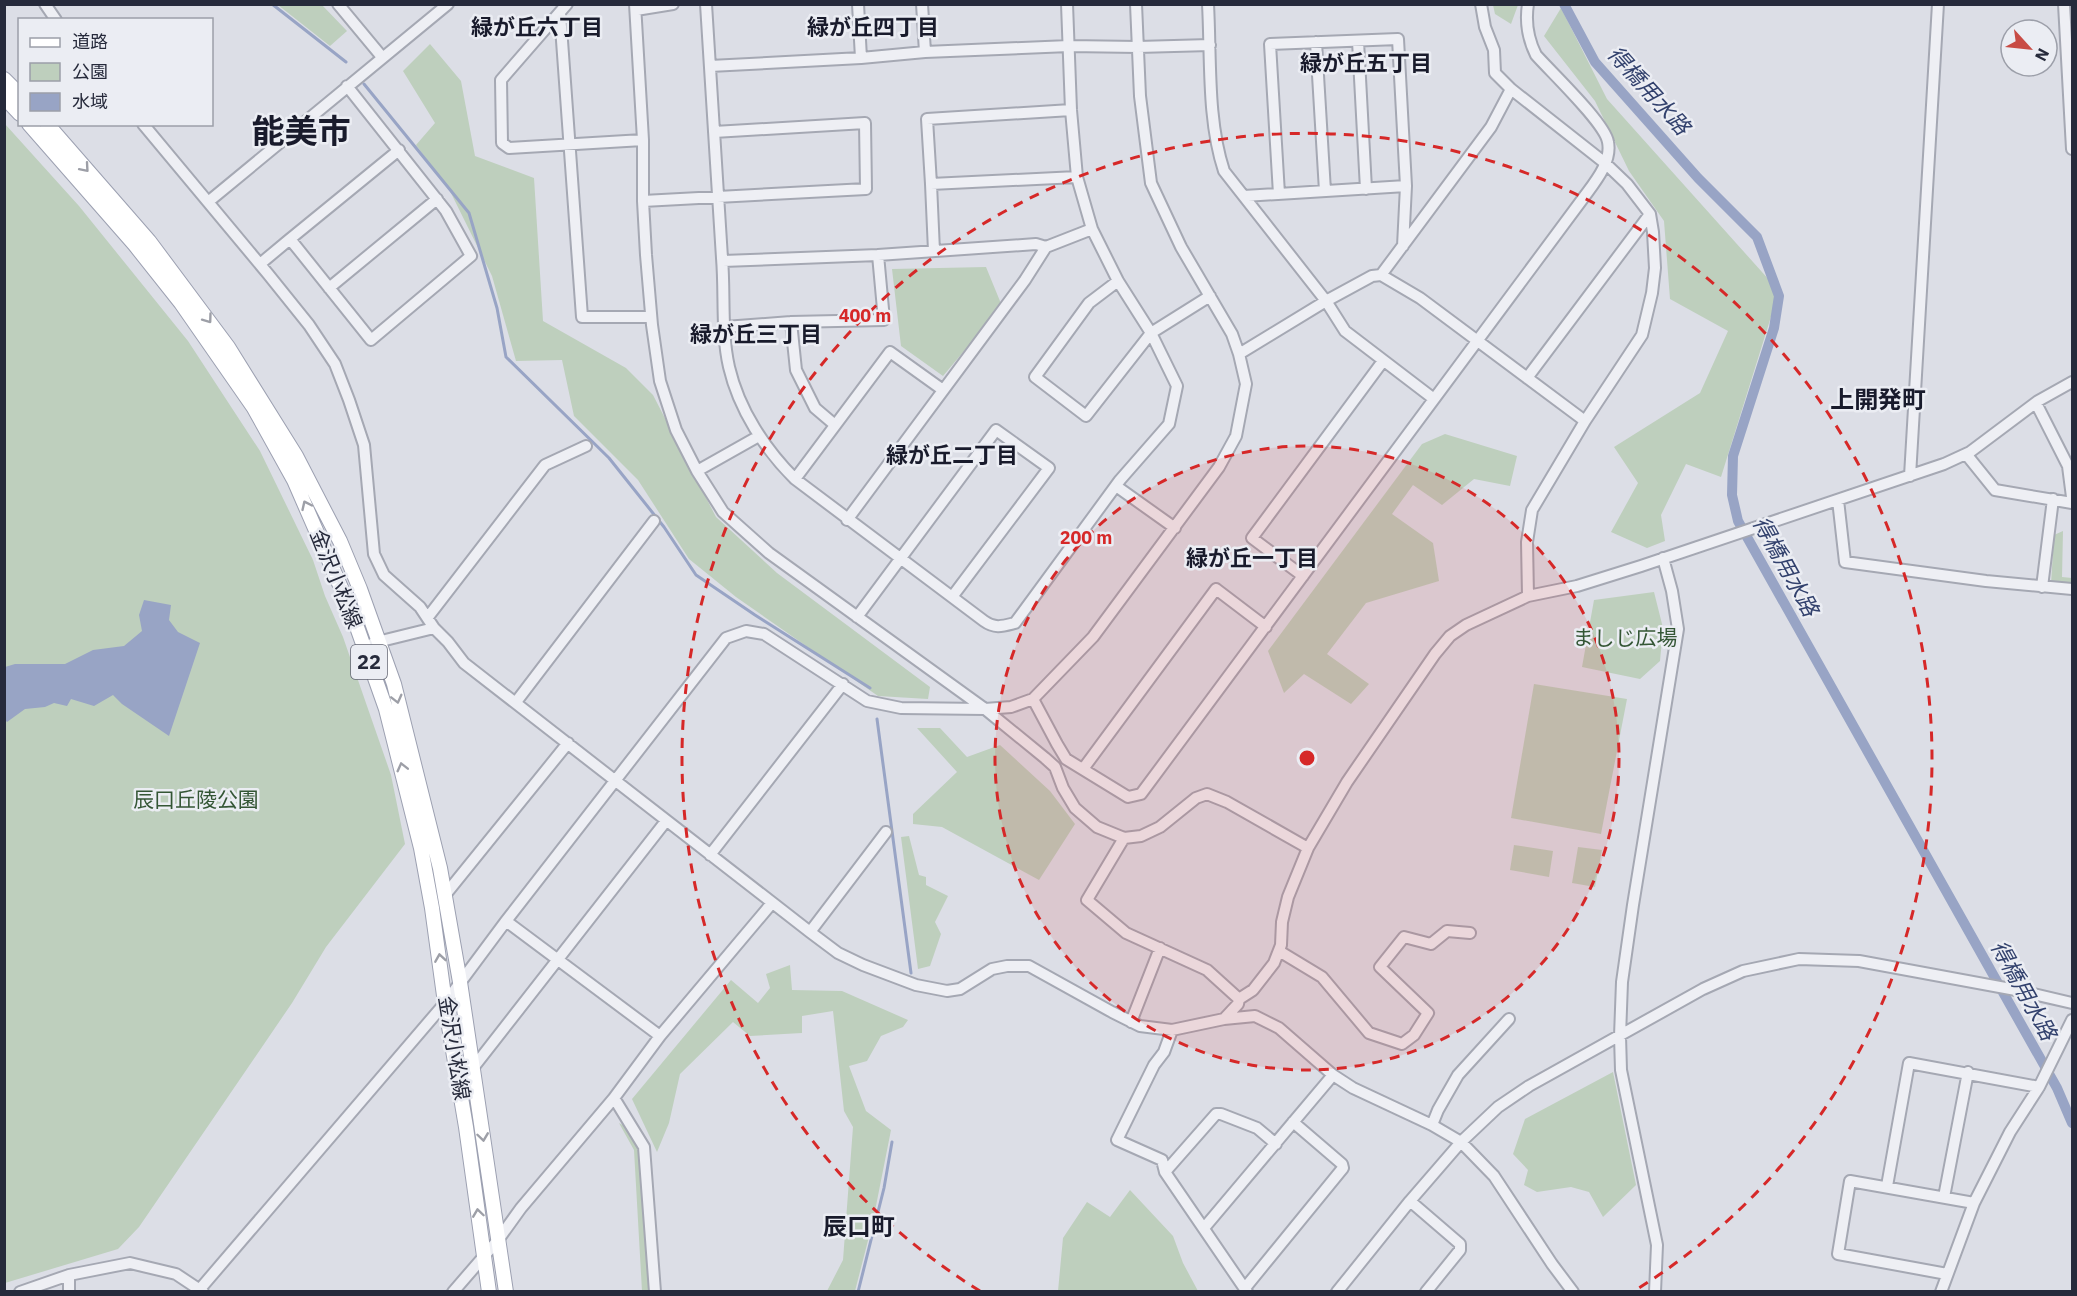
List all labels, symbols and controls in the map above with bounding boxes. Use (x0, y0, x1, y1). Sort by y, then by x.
district label: 緑が丘六丁目 (471, 12, 603, 41)
district label: 緑が丘四丁目 (807, 12, 939, 41)
legend (18, 18, 213, 126)
north arrow (1999, 18, 2059, 78)
text: 道路 (72, 30, 108, 53)
water label: 得橋用水路 (1602, 39, 1698, 142)
text: N (2031, 45, 2054, 65)
district label: 緑が丘五丁目 (1300, 48, 1432, 77)
text: 公園 (72, 60, 108, 83)
text: 水域 (72, 90, 108, 113)
district label: 能美市 (252, 109, 351, 152)
one-way arrow (78, 162, 89, 172)
text: 400 m (839, 304, 891, 327)
one-way arrow (201, 313, 212, 324)
district label: 緑が丘三丁目 (690, 319, 822, 348)
district label: 上開発町 (1830, 383, 1926, 415)
district label: 緑が丘二丁目 (886, 440, 1018, 469)
one-way arrow (301, 501, 313, 512)
water label: 得橋用水路 (1747, 511, 1827, 623)
street label: 金沢小松線 (304, 525, 370, 633)
text: 200 m (1060, 526, 1112, 549)
district label: 緑が丘一丁目 (1186, 543, 1318, 572)
park label: ましじ広場 (1573, 623, 1678, 651)
road number: 22 (351, 645, 387, 679)
one-way arrow (390, 694, 403, 704)
centre of rings (1297, 748, 1317, 768)
one-way arrow (396, 762, 409, 772)
park label: 辰口丘陵公園 (133, 785, 259, 813)
water label: 得橋用水路 (1985, 935, 2065, 1047)
one-way arrow (435, 953, 447, 962)
street label: 金沢小松線 (433, 994, 477, 1102)
one-way arrow (477, 1132, 489, 1142)
one-way arrow (473, 1208, 485, 1217)
district label: 辰口町 (823, 1210, 895, 1242)

